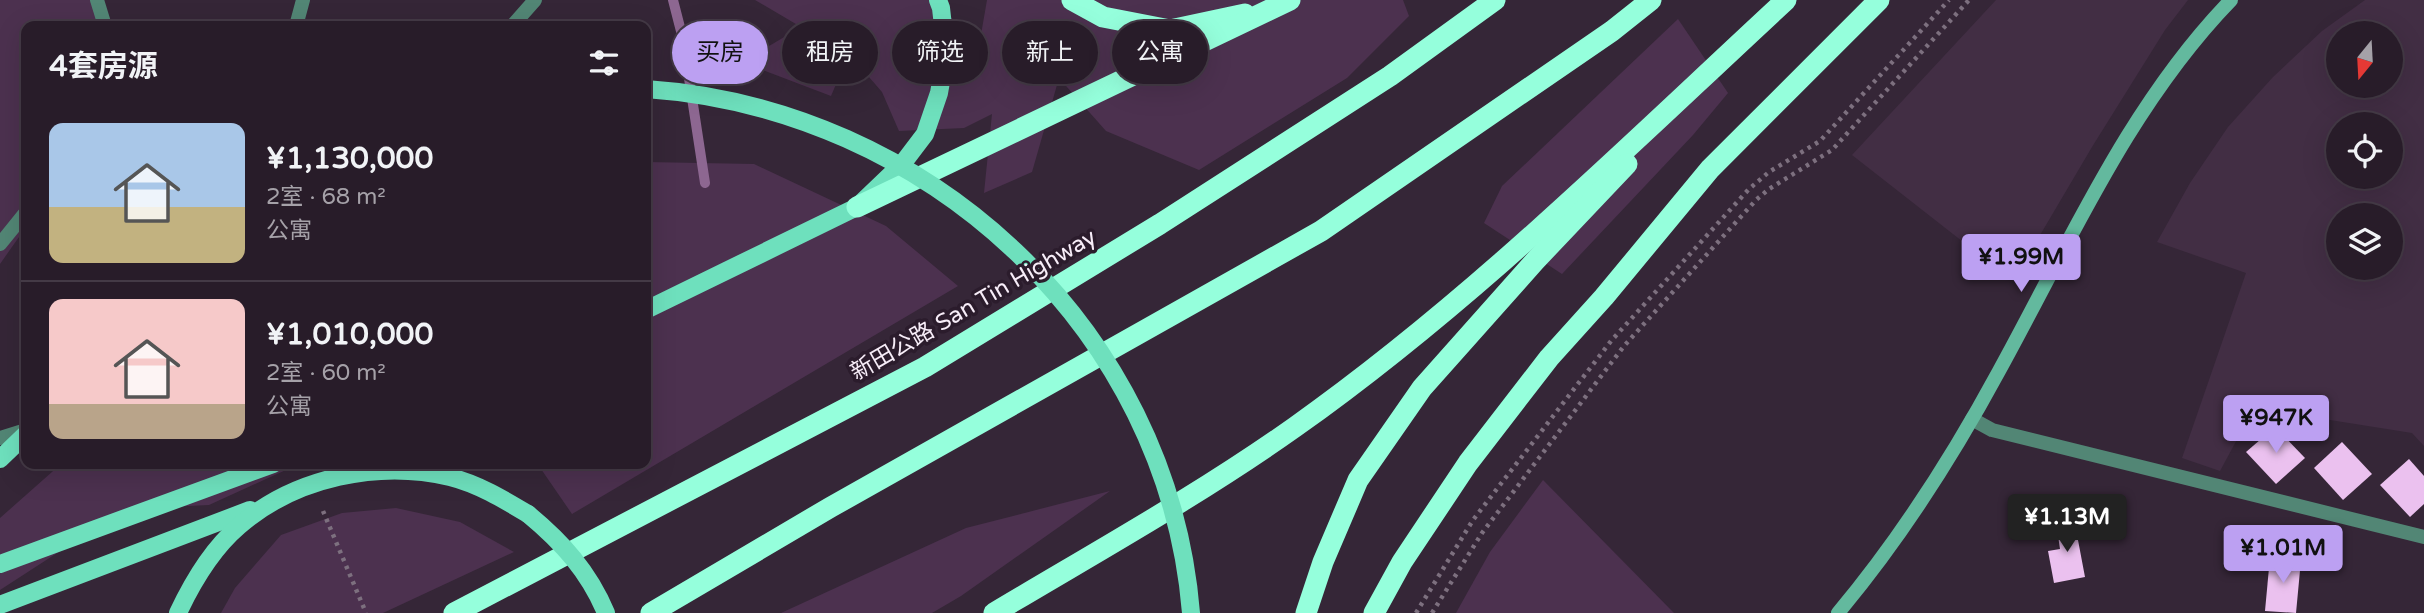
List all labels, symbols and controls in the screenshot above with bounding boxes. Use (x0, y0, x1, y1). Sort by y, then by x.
chip: 买房 (672, 21, 768, 84)
chip: 租房 (782, 21, 878, 84)
chip: 筛选 (892, 21, 988, 84)
chip: 新上 (1002, 21, 1098, 84)
chip: 公寓 (1112, 21, 1208, 84)
north arrow (2326, 21, 2403, 98)
map controls (2326, 21, 2403, 280)
icon: filters (585, 44, 623, 82)
text: 4套房源 (49, 48, 158, 85)
button: locate (2326, 112, 2403, 189)
text: ¥1,130,000 (266, 140, 433, 177)
icon: home (105, 151, 189, 235)
text: 2室 · 68 m² (266, 183, 386, 211)
button: layers (2326, 203, 2403, 280)
text: 公寓 (266, 217, 312, 245)
street label: 新田公路 San Tin Highway (846, 223, 1101, 387)
pin: ¥1.99M (1964, 234, 2078, 294)
text: ¥1.99M (1978, 243, 2064, 271)
text: ¥1,010,000 (266, 316, 433, 353)
icon: home (105, 327, 189, 411)
text: 2室 · 60 m² (266, 359, 386, 387)
text: 公寓 (266, 393, 312, 421)
pin: ¥947K (2227, 396, 2325, 455)
text: ¥947K (2239, 404, 2313, 432)
pin: ¥1.13M (2010, 494, 2124, 554)
text: ¥1.13M (2024, 503, 2110, 531)
pin: ¥1.01M (2226, 526, 2340, 585)
text: ¥1.01M (2240, 534, 2326, 562)

